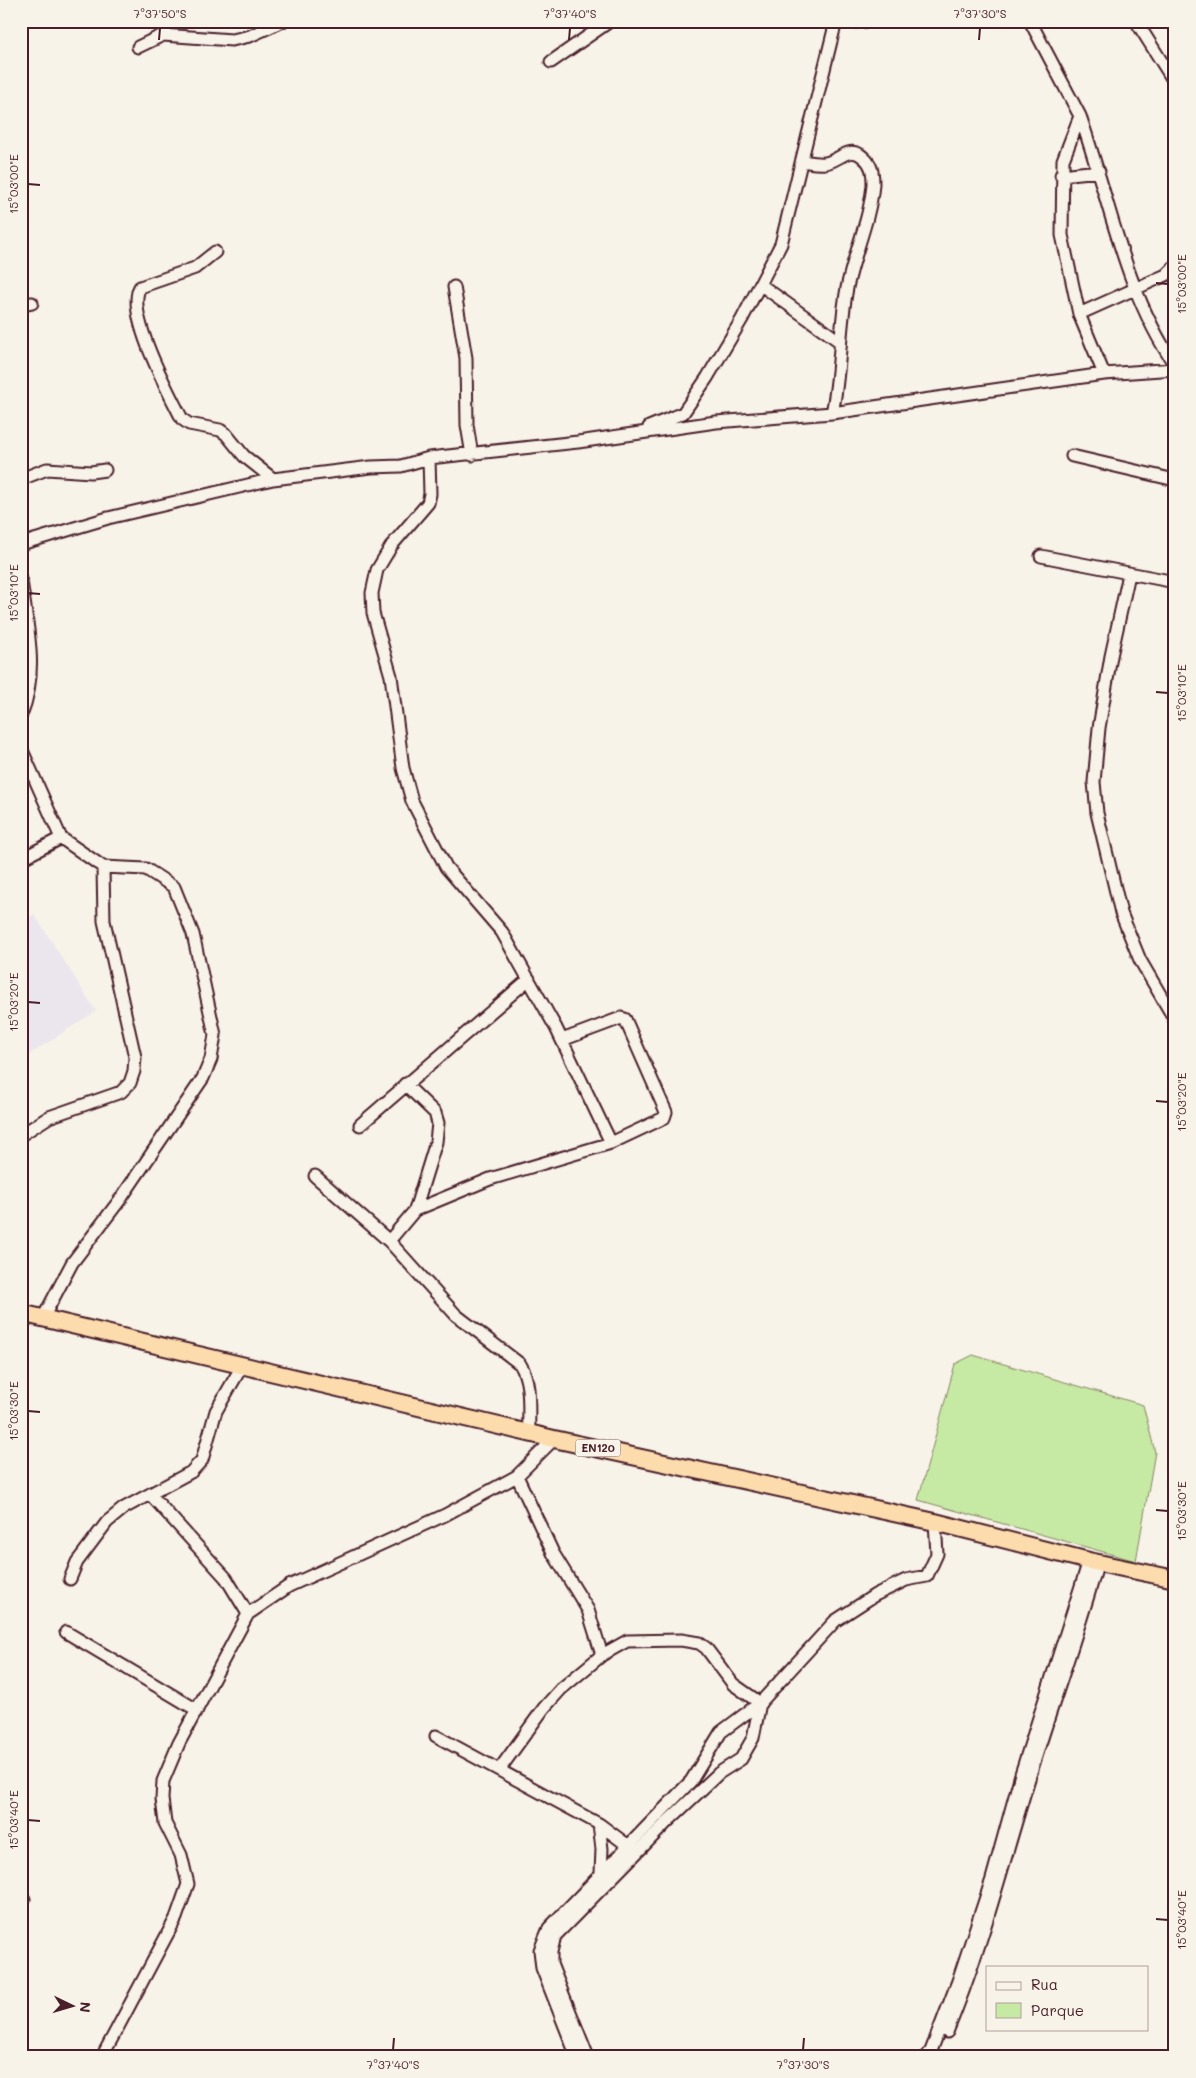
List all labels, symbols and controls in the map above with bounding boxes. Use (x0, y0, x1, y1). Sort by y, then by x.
text: 7°37'50"S (133, 5, 187, 21)
text: 7°37'40"S (543, 5, 597, 21)
text: 7°37'30"S (953, 5, 1007, 21)
text: 15°03'00"E (5, 154, 21, 214)
text: 15°03'00"E (1173, 254, 1189, 314)
text: 15°03'10"E (5, 564, 21, 622)
text: 15°03'10"E (1173, 664, 1189, 722)
text: 15°03'20"E (5, 972, 21, 1032)
text: 15°03'20"E (1173, 1072, 1189, 1132)
text: 15°03'30"E (5, 1381, 21, 1441)
road number: EN120 (576, 1440, 620, 1456)
text: 15°03'30"E (1173, 1481, 1189, 1541)
text: 15°03'40"E (5, 1790, 21, 1850)
text: 15°03'40"E (1173, 1890, 1189, 1950)
legend (986, 1966, 1148, 2030)
text: Rua (1031, 1974, 1058, 1994)
north arrow (48, 1980, 98, 2030)
text: Parque (1031, 2000, 1084, 2020)
text: N (76, 2001, 95, 2013)
text: 7°37'40"S (366, 2056, 420, 2072)
text: 7°37'30"S (776, 2056, 830, 2072)

